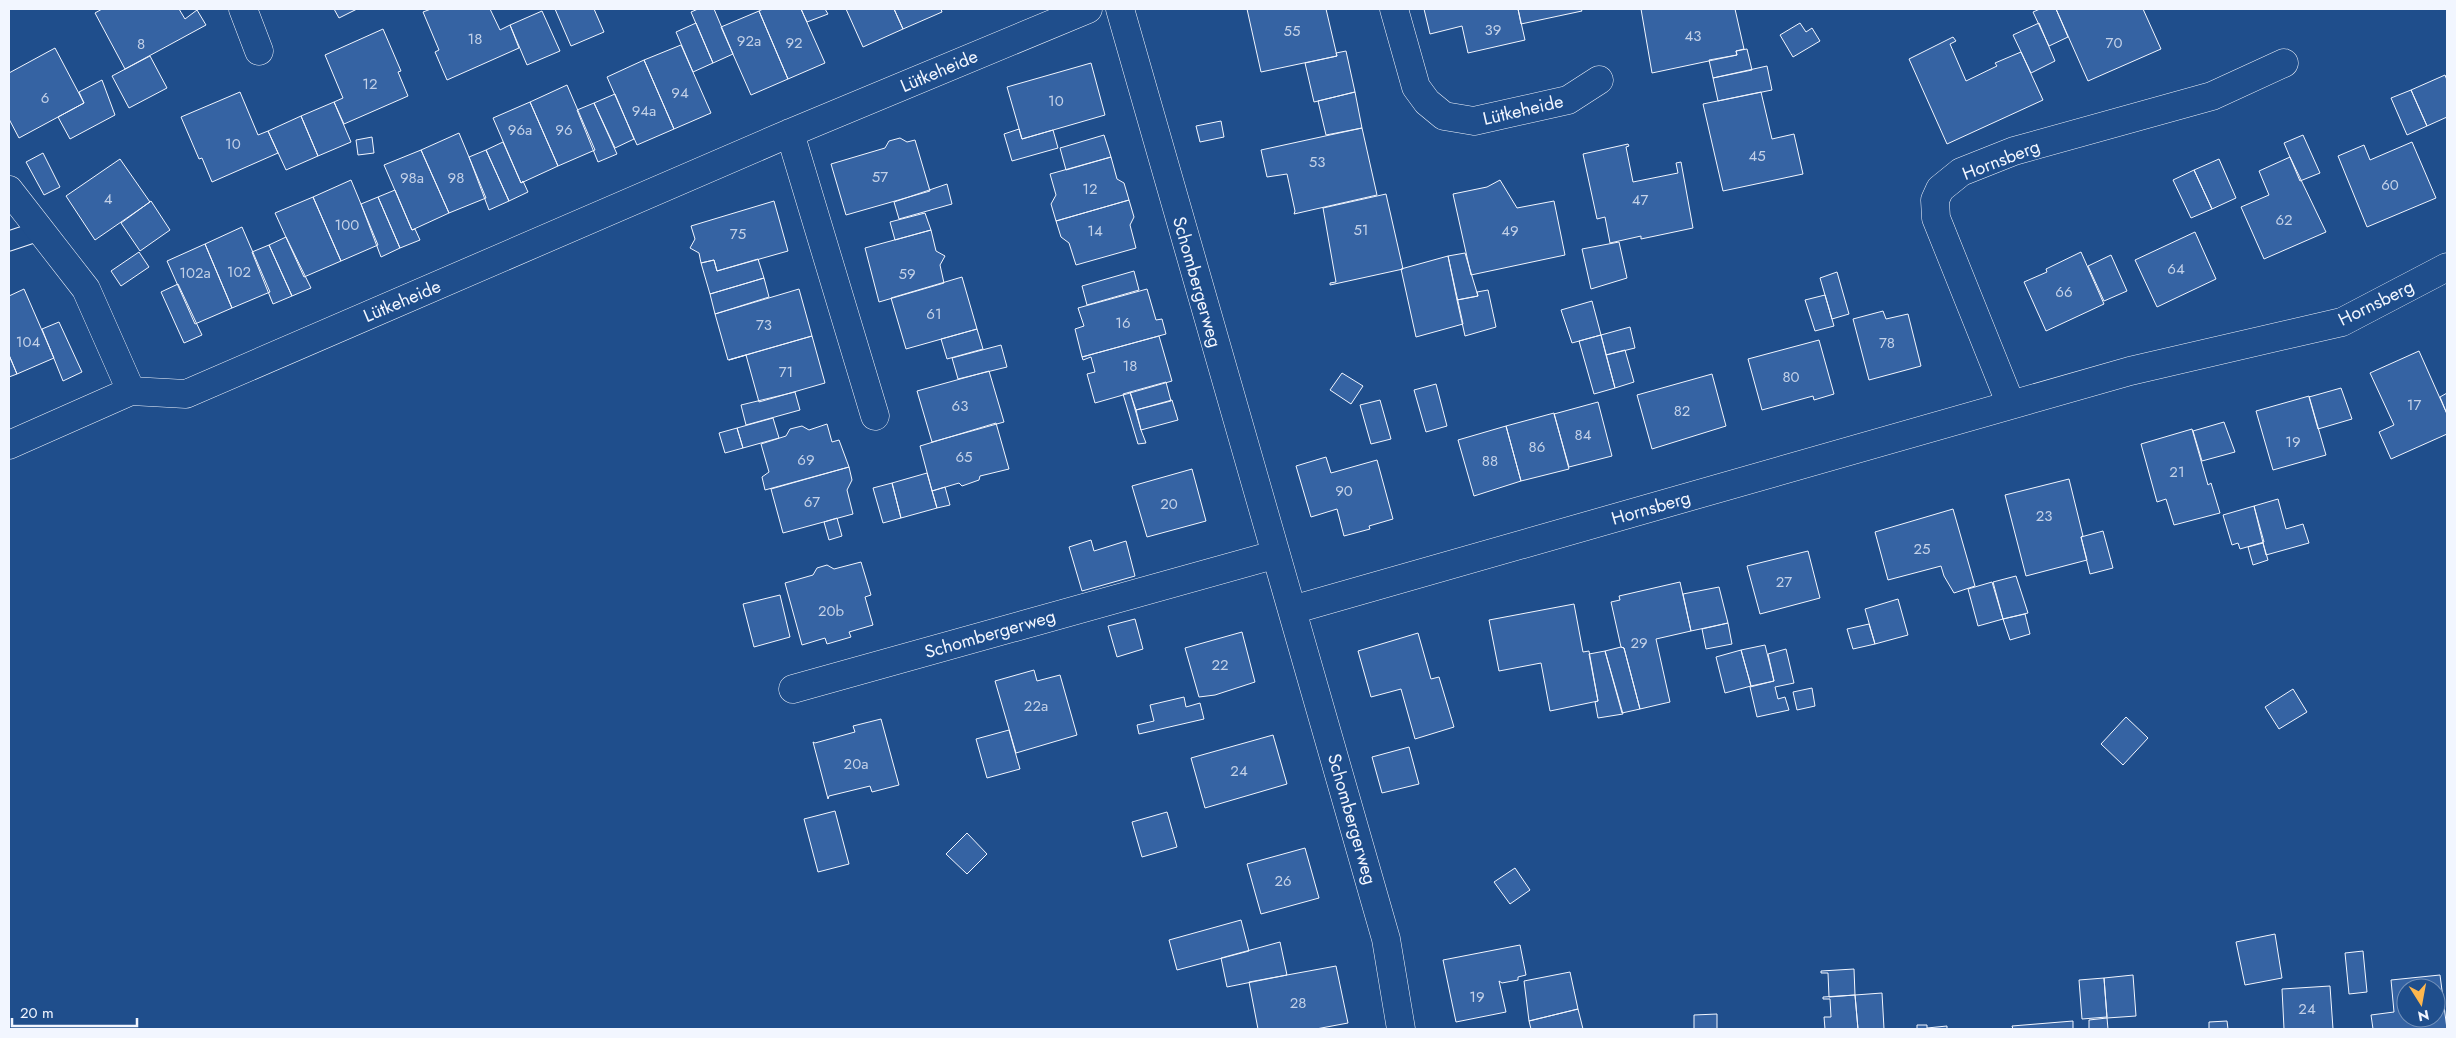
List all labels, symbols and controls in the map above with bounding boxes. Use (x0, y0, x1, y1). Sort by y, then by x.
house number: 39 (1485, 19, 1501, 41)
house number: 55 (1284, 20, 1300, 42)
house number: 43 (1685, 25, 1701, 47)
house number: 18 (468, 28, 482, 50)
house number: 92a (737, 30, 761, 52)
house number: 92 (785, 32, 803, 54)
house number: 70 (2106, 32, 2122, 54)
house number: 8 (137, 33, 145, 55)
street label: Lütkeheide (896, 43, 982, 99)
house number: 12 (362, 73, 378, 95)
house number: 94 (671, 82, 689, 104)
house number: 6 (41, 87, 49, 109)
street label: Lütkeheide (1480, 88, 1566, 132)
house number: 10 (1048, 90, 1064, 112)
house number: 94a (632, 100, 656, 122)
house number: 96a (508, 119, 532, 141)
house number: 96 (555, 119, 573, 141)
house number: 10 (225, 133, 241, 155)
street label: Hornsberg (1958, 133, 2044, 187)
house number: 45 (1748, 145, 1766, 167)
house number: 53 (1309, 151, 1325, 173)
house number: 57 (872, 166, 888, 188)
house number: 98a (400, 167, 424, 189)
house number: 98 (448, 167, 464, 189)
house number: 60 (2381, 174, 2399, 196)
house number: 12 (1082, 178, 1098, 200)
house number: 4 (104, 188, 113, 210)
house number: 47 (1632, 189, 1648, 211)
house number: 62 (2275, 209, 2293, 231)
house number: 100 (335, 214, 359, 236)
street label: Schombergerweg (1166, 214, 1228, 350)
house number: 51 (1353, 219, 1369, 241)
house number: 14 (1087, 220, 1103, 242)
house number: 49 (1501, 220, 1519, 242)
house number: 75 (730, 223, 746, 245)
house number: 64 (2167, 258, 2185, 280)
house number: 102 (227, 261, 251, 283)
house number: 102a (179, 262, 211, 284)
house number: 59 (898, 263, 916, 285)
street label: Lütkeheide (359, 273, 445, 329)
street label: Hornsberg (2334, 274, 2418, 332)
house number: 66 (2055, 281, 2073, 303)
house number: 61 (926, 303, 942, 325)
house number: 16 (1115, 312, 1131, 334)
house number: 73 (756, 314, 772, 336)
house number: 104 (16, 331, 41, 353)
house number: 78 (1879, 332, 1895, 354)
house number: 18 (1123, 355, 1137, 377)
house number: 71 (779, 361, 793, 383)
house number: 80 (1782, 366, 1800, 388)
house number: 17 (2407, 394, 2421, 416)
house number: 63 (952, 395, 968, 417)
house number: 82 (1674, 400, 1690, 422)
house number: 84 (1575, 424, 1592, 446)
house number: 19 (2285, 431, 2301, 453)
house number: 86 (1529, 436, 1545, 458)
house number: 65 (955, 446, 973, 468)
house number: 69 (797, 449, 815, 471)
house number: 88 (1482, 450, 1498, 472)
house number: 21 (2169, 461, 2185, 483)
house number: 90 (1335, 480, 1353, 502)
street label: Hornsberg (1608, 484, 1694, 532)
house number: 67 (804, 491, 820, 513)
house number: 20 (1160, 493, 1178, 515)
house number: 23 (2036, 505, 2052, 527)
house number: 25 (1914, 538, 1931, 560)
house number: 27 (1776, 571, 1792, 593)
house number: 20b (818, 600, 844, 622)
street label: Schombergerweg (922, 603, 1058, 665)
house number: 29 (1630, 632, 1648, 654)
house number: 22 (1211, 654, 1229, 676)
house number: 22a (1024, 695, 1048, 717)
street label: Schombergerweg (1321, 751, 1383, 887)
house number: 20a (844, 753, 868, 775)
house number: 24 (1230, 760, 1248, 782)
house number: 26 (1274, 870, 1292, 892)
north arrow (2396, 978, 2446, 1028)
house number: 19 (1469, 986, 1485, 1008)
house number: 28 (1290, 992, 1306, 1014)
scale bar (12, 996, 138, 1028)
house number: 24 (2298, 998, 2316, 1020)
text: 20 m (20, 1002, 54, 1024)
text: N (2416, 1005, 2431, 1027)

